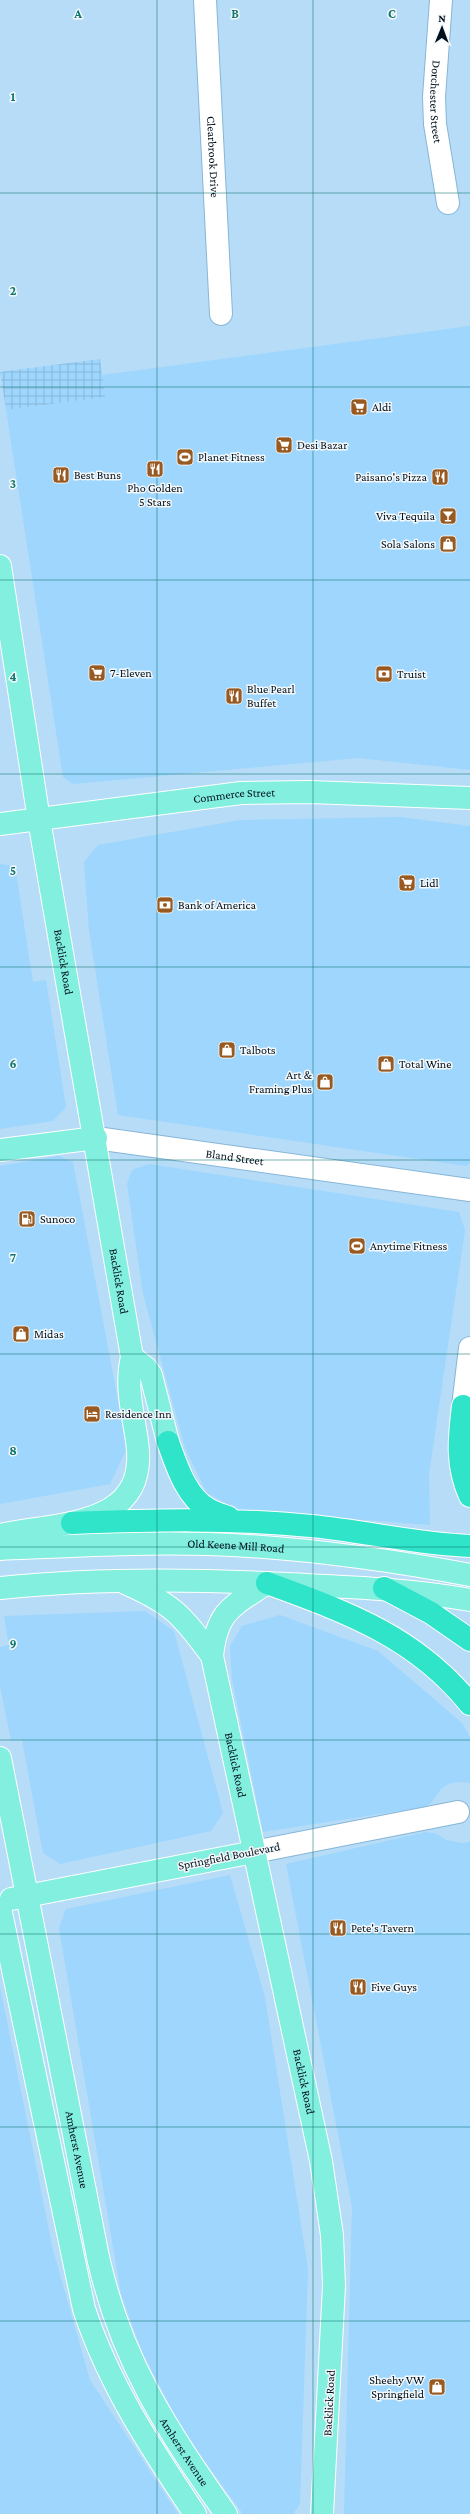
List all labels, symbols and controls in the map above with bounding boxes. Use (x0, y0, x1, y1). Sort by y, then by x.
text: A (73, 6, 82, 21)
text: B (231, 6, 239, 21)
text: C (388, 6, 396, 21)
north arrow (422, 8, 462, 48)
text: N (438, 12, 447, 24)
street label: Dorchester Street (427, 60, 445, 145)
text: 1 (11, 89, 16, 104)
street label: Clearbrook Drive (204, 116, 222, 198)
text: 2 (10, 283, 17, 298)
supermarket icon: Aldi (349, 397, 369, 417)
place label: Aldi (372, 400, 391, 414)
supermarket icon: Desi Bazar (274, 435, 294, 455)
place label: Desi Bazar (297, 438, 348, 452)
sports icon: Planet Fitness (175, 447, 195, 467)
place label: Planet Fitness (198, 450, 265, 464)
restaurant icon: Pho Golden 5 Stars (145, 459, 165, 479)
restaurant icon: Best Buns (51, 465, 71, 485)
restaurant icon: Paisano's Pizza (430, 467, 450, 487)
place label: Best Buns (74, 468, 121, 482)
place label: Paisano's Pizza (355, 470, 427, 484)
text: 3 (10, 476, 16, 491)
place label: Pho Golden 5 Stars (127, 481, 183, 509)
bar icon: Viva Tequila (438, 506, 458, 526)
place label: Viva Tequila (376, 509, 435, 523)
shop icon: Sola Salons (438, 534, 458, 554)
place label: Sola Salons (381, 537, 435, 551)
supermarket icon: 7-Eleven (87, 663, 107, 683)
bank icon: Truist (374, 664, 394, 684)
place label: 7-Eleven (110, 666, 152, 680)
place label: Truist (397, 667, 427, 681)
text: 4 (9, 669, 17, 684)
place label: Blue Pearl Buffet (247, 682, 295, 710)
restaurant icon: Blue Pearl Buffet (224, 686, 244, 706)
street label: Commerce Street (192, 785, 276, 806)
text: 5 (10, 863, 16, 878)
supermarket icon: Lidl (397, 873, 417, 893)
place label: Lidl (420, 876, 439, 890)
bank icon: Bank of America (155, 895, 175, 915)
place label: Bank of America (178, 898, 256, 912)
street label: Backlick Road (51, 928, 76, 996)
shop icon: Talbots (217, 1040, 237, 1060)
place label: Talbots (240, 1043, 276, 1057)
shop icon: Total Wine (376, 1054, 396, 1074)
text: 6 (9, 1056, 17, 1071)
place label: Total Wine (399, 1057, 452, 1071)
place label: Art & Framing Plus (249, 1068, 313, 1096)
shop icon: Art & Framing Plus (315, 1072, 335, 1092)
street label: Bland Street (205, 1146, 266, 1168)
fuel station icon: Sunoco (17, 1209, 37, 1229)
place label: Sunoco (40, 1212, 75, 1226)
sports icon: Anytime Fitness (347, 1236, 367, 1256)
place label: Anytime Fitness (370, 1239, 447, 1253)
street label: Backlick Road (106, 1247, 132, 1316)
text: 7 (10, 1250, 16, 1265)
shop icon: Midas (11, 1324, 31, 1344)
place label: Midas (34, 1327, 64, 1341)
hotel icon: Residence Inn (82, 1404, 102, 1424)
place label: Residence Inn (105, 1407, 172, 1421)
text: 8 (9, 1443, 17, 1458)
street label: Old Keene Mill Road (187, 1537, 286, 1556)
text: 9 (9, 1636, 17, 1651)
street label: Backlick Road (222, 1731, 250, 1800)
street label: Springfield Boulevard (177, 1839, 282, 1873)
restaurant icon: Pete's Tavern (328, 1918, 348, 1938)
place label: Pete's Tavern (351, 1921, 415, 1935)
restaurant icon: Five Guys (348, 1977, 368, 1997)
place label: Five Guys (371, 1980, 417, 1994)
street label: Backlick Road (290, 2048, 318, 2116)
street label: Amherst Avenue (62, 2110, 91, 2190)
street label: Backlick Road (320, 2369, 338, 2436)
place label: Sheehy VW Springfield (369, 2373, 425, 2401)
shop icon: Sheehy VW Springfield (427, 2377, 447, 2397)
street label: Amherst Avenue (157, 2415, 212, 2489)

